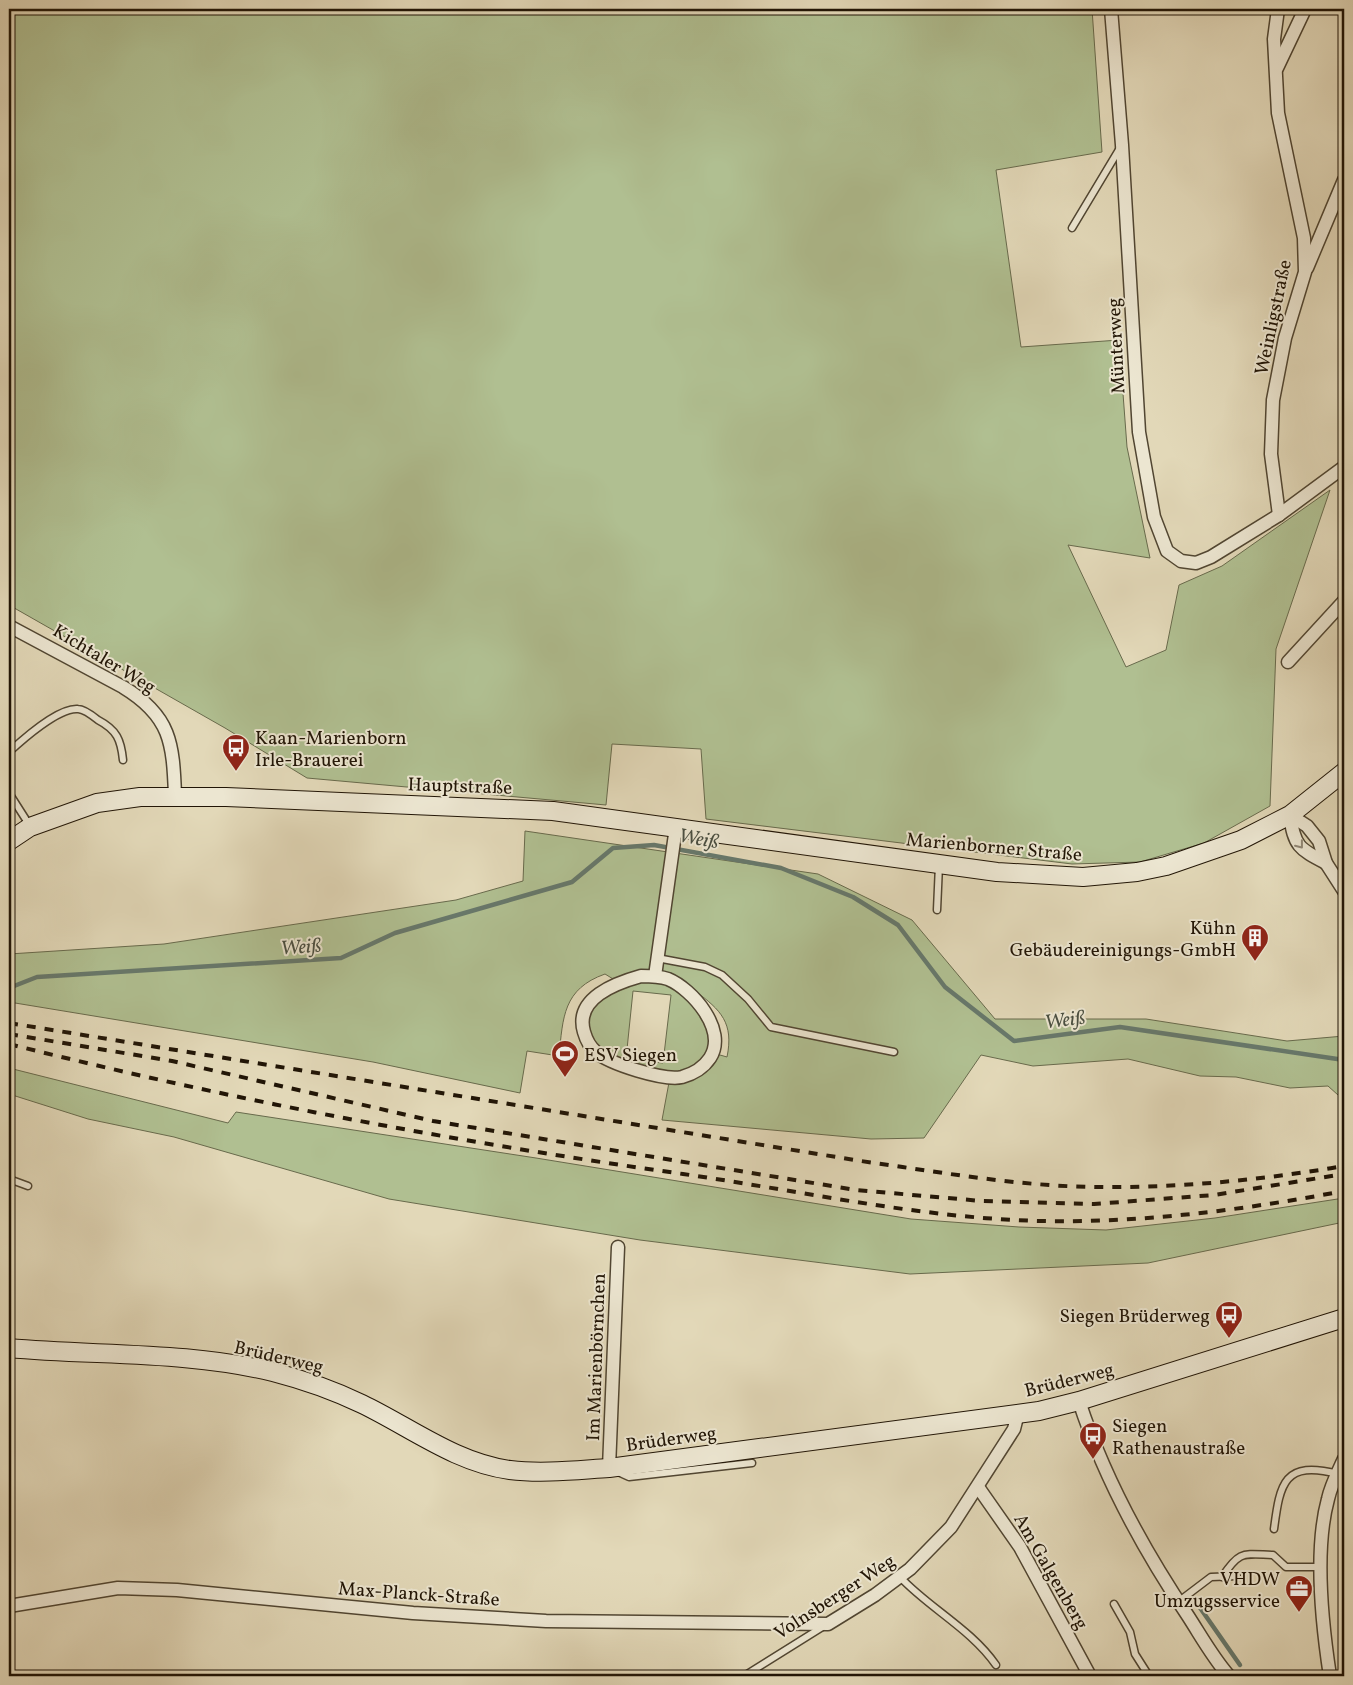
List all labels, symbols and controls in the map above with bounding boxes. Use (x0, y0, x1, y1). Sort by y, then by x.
street label: Weinligstraße (1249, 257, 1299, 377)
street label: Münterweg (1102, 297, 1132, 395)
street label: Kichtaler Weg (47, 619, 160, 701)
place label: Kaan-Marienborn Irle-Brauerei (255, 726, 407, 774)
bus stop icon: Kaan-Marienborn Irle-Brauerei (221, 733, 251, 772)
street label: Hauptstraße (407, 772, 513, 802)
water label: Weiß (676, 823, 721, 857)
street label: Marienborner Straße (905, 827, 1083, 869)
one-way arrow (1294, 839, 1303, 849)
place label: Kühn Gebäudereinigungs-GmbH (1010, 916, 1236, 964)
building icon: Kühn Gebäudereinigungs-GmbH (1240, 923, 1270, 962)
water label: Weiß (280, 933, 323, 963)
water label: Weiß (1043, 1005, 1088, 1037)
sports icon: ESV Siegen (550, 1039, 580, 1078)
place label: ESV Siegen (584, 1043, 677, 1069)
street label: Im Marienbörnchen (581, 1273, 613, 1441)
bus stop icon: Siegen Brüderweg (1214, 1300, 1244, 1339)
place label: Siegen Brüderweg (1060, 1304, 1210, 1330)
street label: Brüderweg (231, 1335, 326, 1381)
street label: Brüderweg (1022, 1357, 1117, 1405)
place label: Siegen Rathenaustraße (1112, 1414, 1245, 1462)
street label: Brüderweg (624, 1421, 718, 1459)
bus stop icon: Siegen Rathenaustraße (1078, 1421, 1108, 1460)
street label: Am Galgenberg (1006, 1509, 1094, 1635)
street label: Volnsberger Weg (769, 1549, 901, 1647)
place label: VHDW Umzugsservice (1154, 1567, 1280, 1615)
office icon: VHDW Umzugsservice (1284, 1574, 1314, 1613)
street label: Max-Planck-Straße (337, 1576, 500, 1614)

